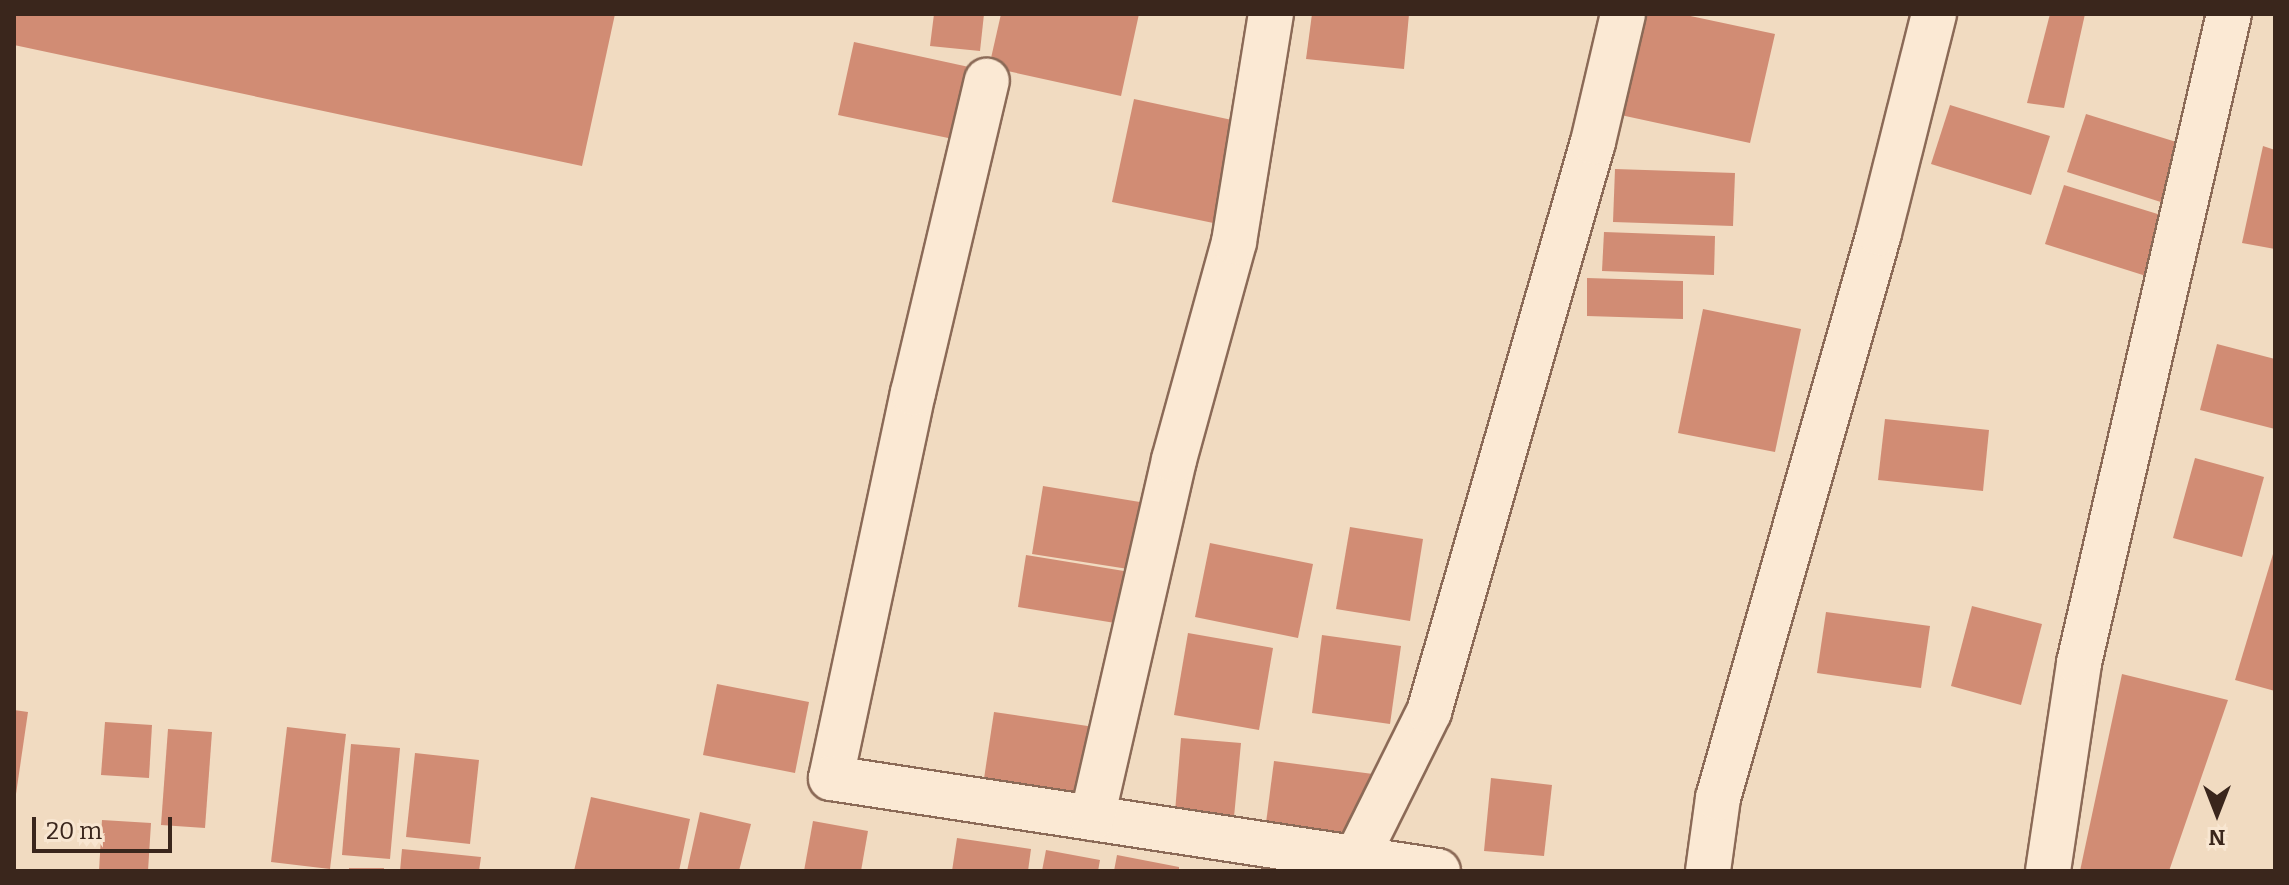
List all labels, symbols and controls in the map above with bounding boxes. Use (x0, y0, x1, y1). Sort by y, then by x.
north arrow (2177, 773, 2257, 853)
scale bar (36, 801, 176, 851)
text: 20 m (46, 817, 102, 845)
text: N (2209, 824, 2226, 851)

